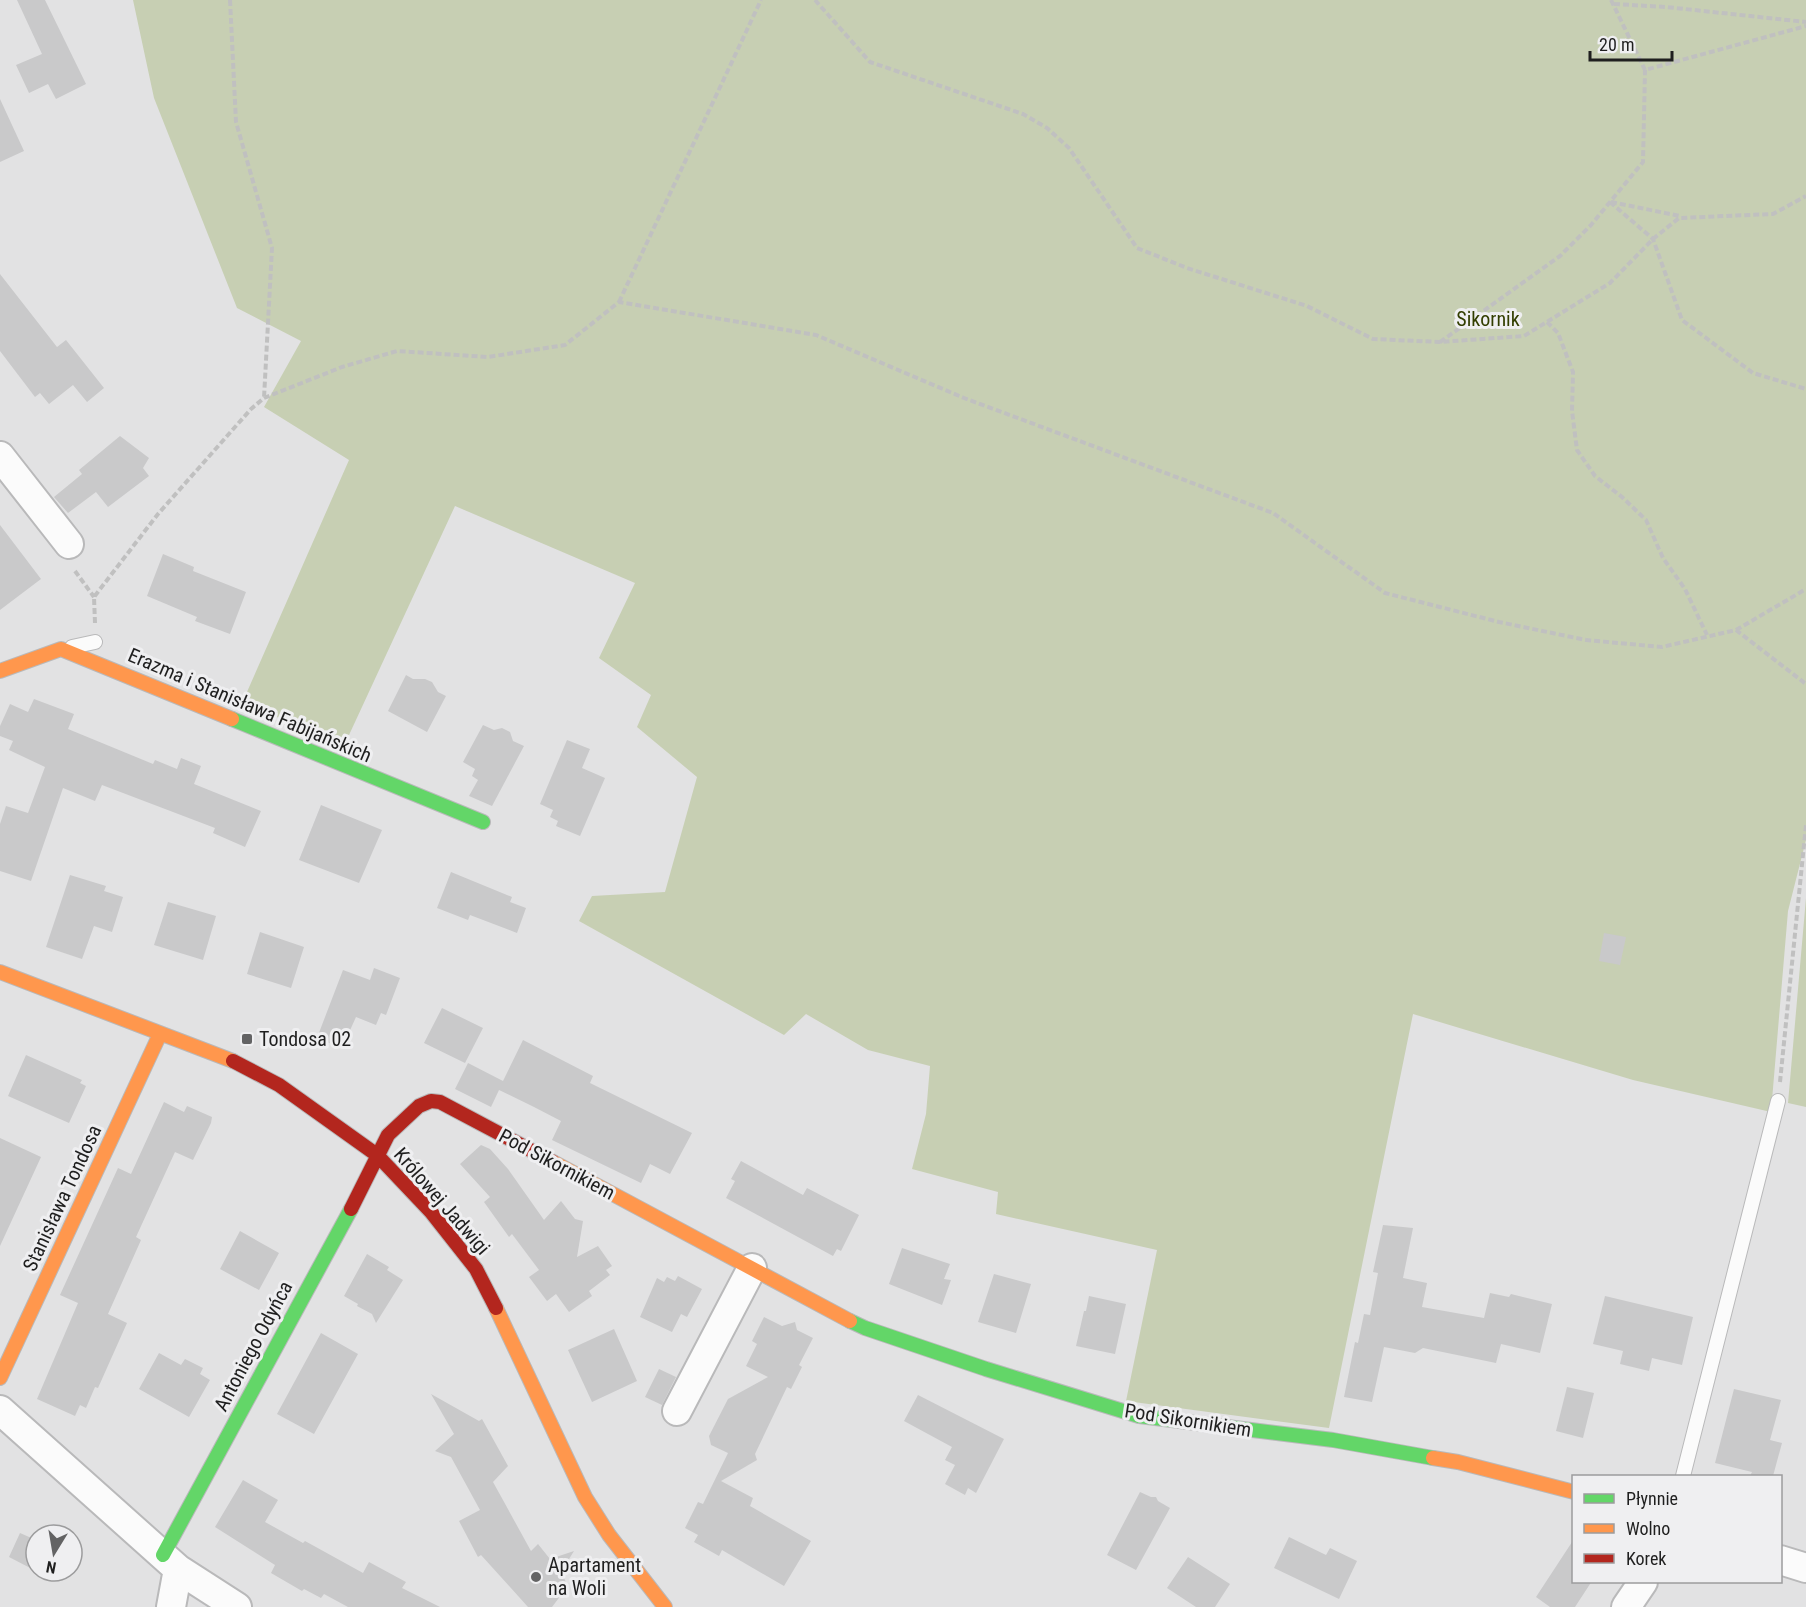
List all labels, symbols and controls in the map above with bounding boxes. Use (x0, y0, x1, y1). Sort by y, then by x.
scale bar (1590, 24, 1672, 62)
text: 20 m (1599, 34, 1634, 55)
park label: Sikornik (1456, 307, 1520, 331)
street label: Erazma i Stanisława Fabijańskich (125, 643, 375, 767)
place label: Tondosa 02 (259, 1027, 351, 1051)
marker: Tondosa 02 (240, 1032, 254, 1046)
street label: Stanisława Tondosa (18, 1121, 106, 1275)
street label: Pod Sikornikiem (495, 1123, 619, 1205)
street label: Królowej Jadwigi (389, 1143, 495, 1259)
street label: Antoniego Odyńca (209, 1277, 297, 1415)
street label: Pod Sikornikiem (1123, 1398, 1253, 1442)
legend (1572, 1475, 1782, 1583)
text: Płynnie (1626, 1488, 1678, 1509)
text: Wolno (1626, 1518, 1670, 1539)
north arrow (24, 1523, 84, 1583)
text: Korek (1626, 1548, 1666, 1569)
place label: Apartament na Woli (548, 1553, 641, 1600)
text: N (45, 1557, 58, 1577)
marker: Apartament na Woli (529, 1570, 543, 1584)

